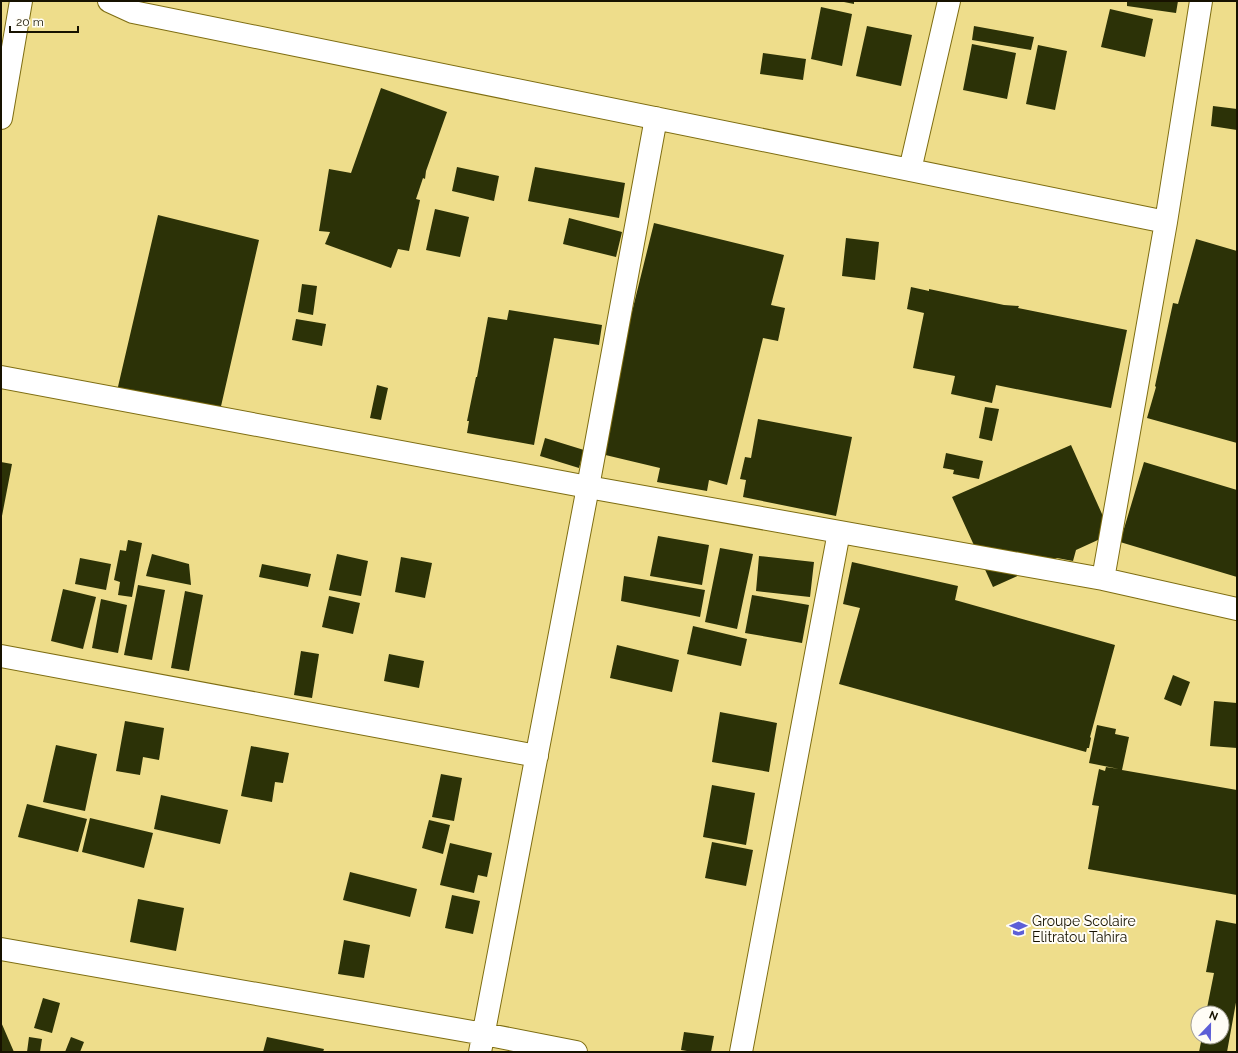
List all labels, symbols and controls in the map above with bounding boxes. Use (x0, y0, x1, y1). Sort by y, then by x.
scale bar (10, 8, 78, 34)
text: 20 m (16, 15, 44, 29)
place label: Groupe Scolaire Elitratou Tahira (1032, 913, 1136, 945)
school or university icon: Groupe Scolaire Elitratou Tahira (1009, 919, 1029, 939)
north arrow (1190, 1005, 1230, 1045)
text: N (1207, 1009, 1220, 1024)

